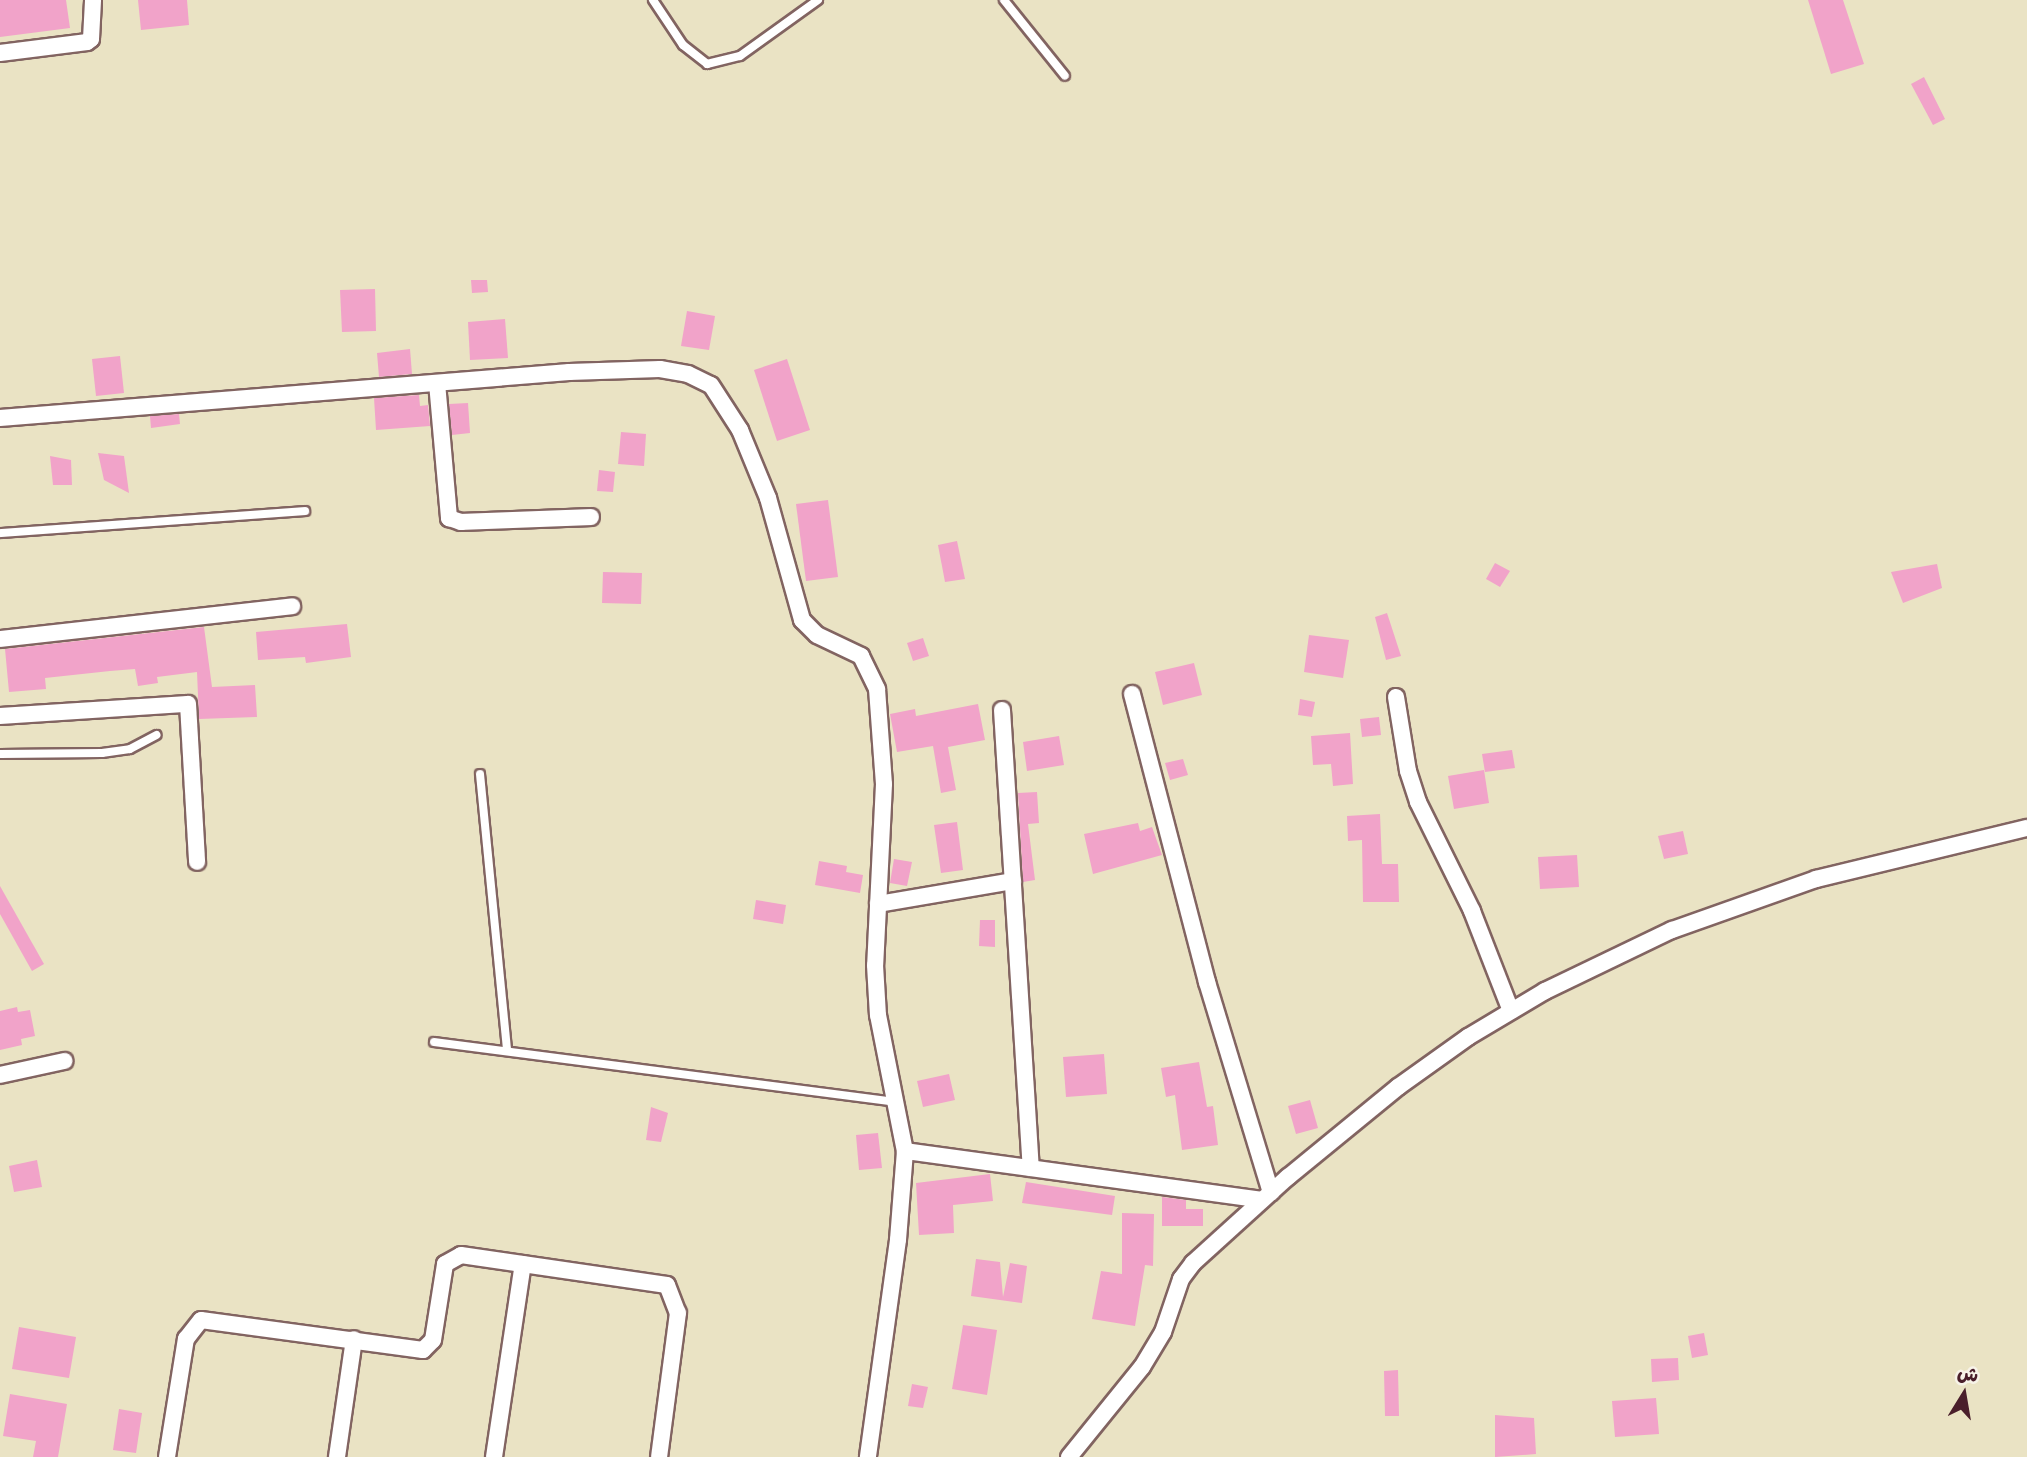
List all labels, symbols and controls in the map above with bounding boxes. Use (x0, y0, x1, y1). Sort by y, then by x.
north arrow (1929, 1359, 1999, 1429)
text: ش (1955, 1360, 1981, 1387)

